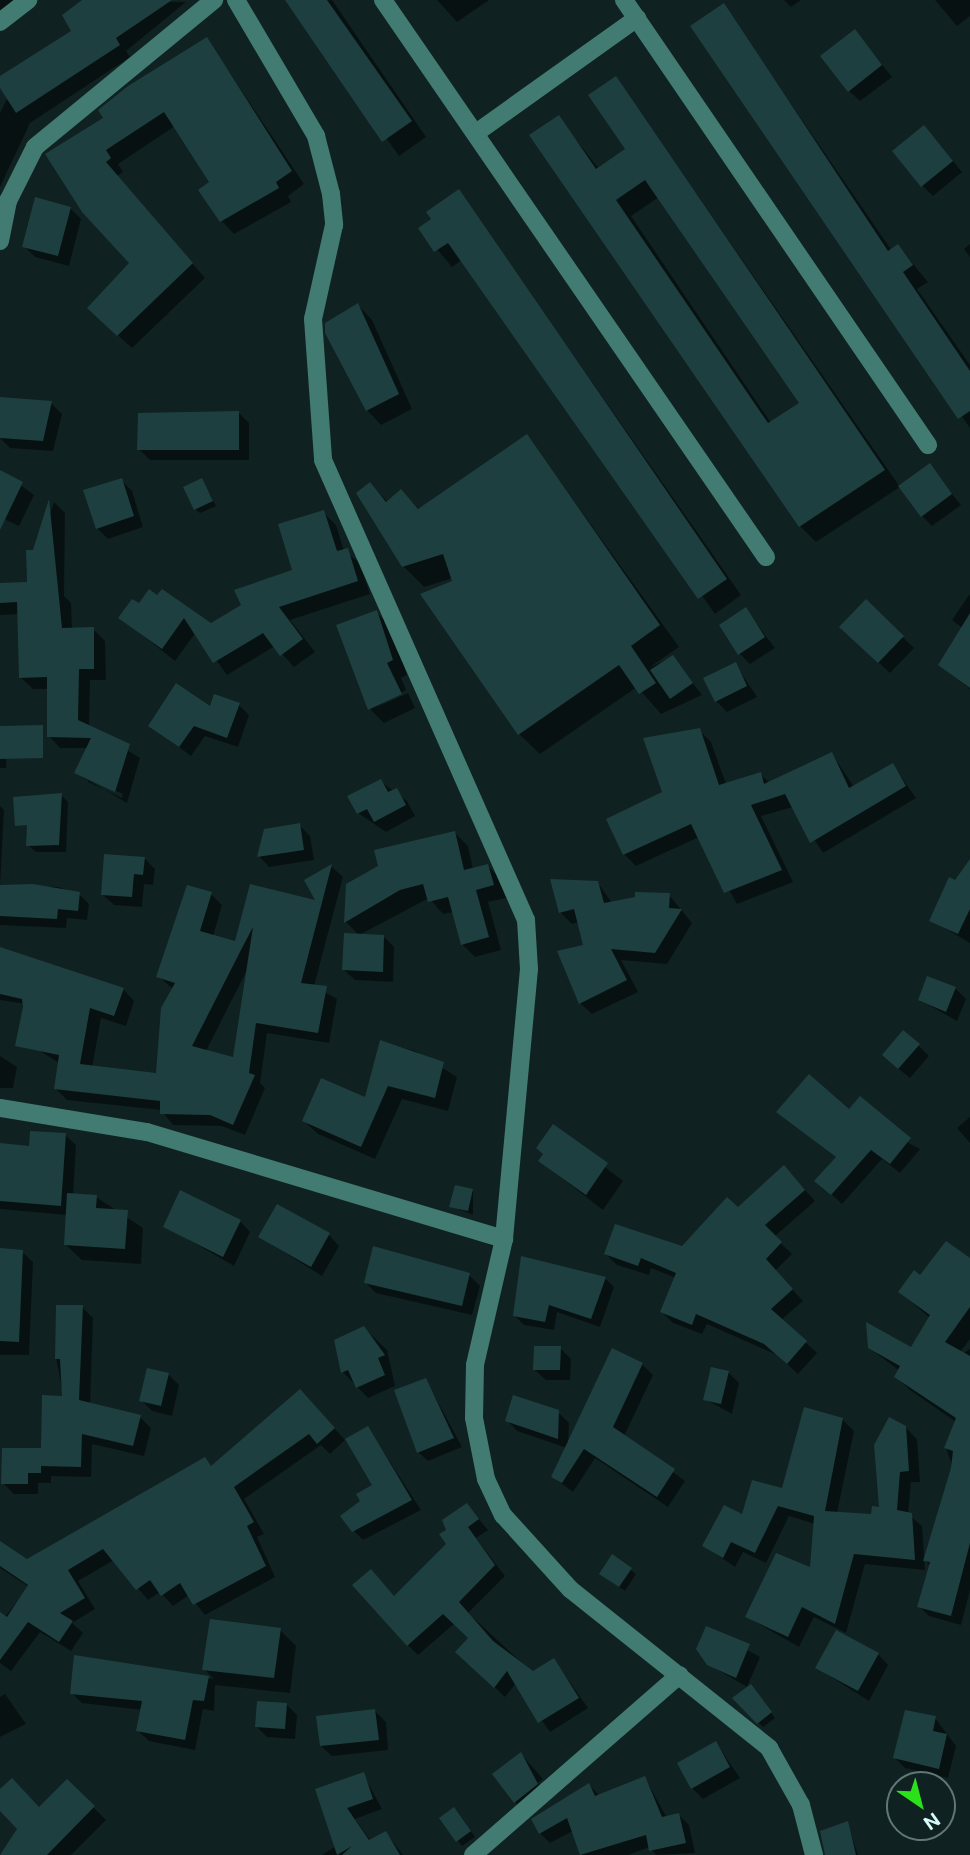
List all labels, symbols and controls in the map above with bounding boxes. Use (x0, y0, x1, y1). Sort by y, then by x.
north arrow (886, 1771, 956, 1841)
text: N (920, 1808, 944, 1835)

